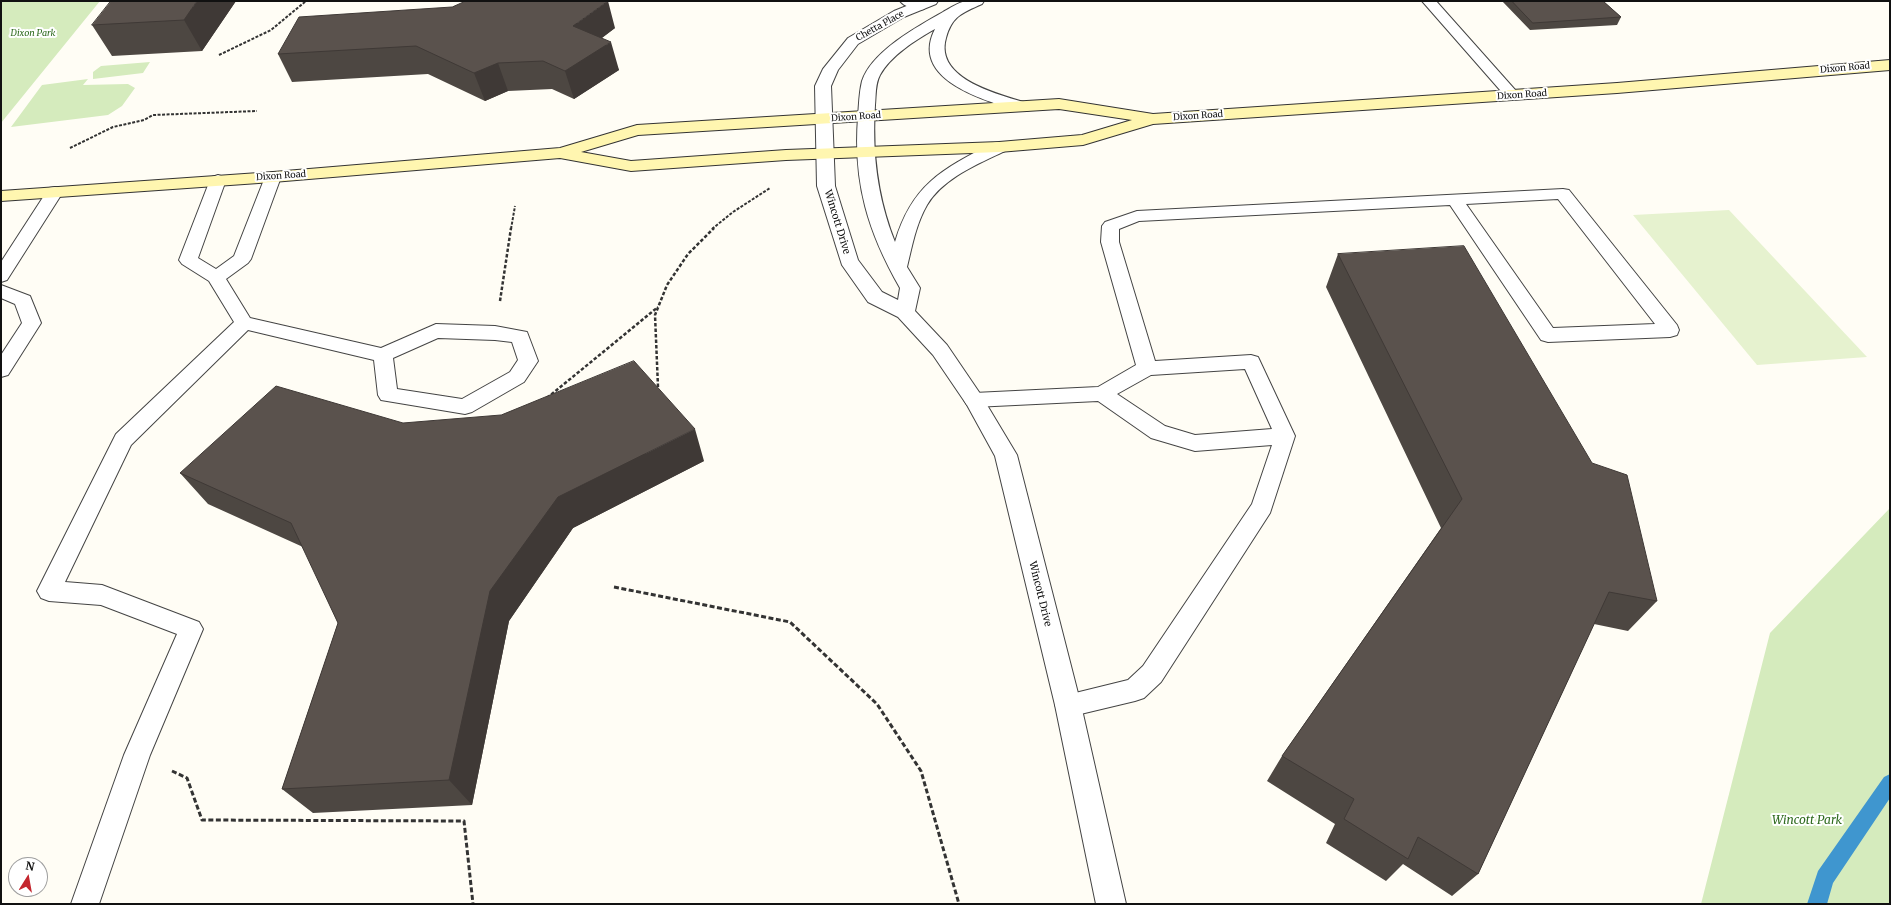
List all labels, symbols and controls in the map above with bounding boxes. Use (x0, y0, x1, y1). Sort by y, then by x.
street label: Chetta Place (854, 8, 906, 44)
park label: Dixon Park (11, 28, 55, 38)
street label: Dixon Road (1820, 60, 1870, 76)
street label: Dixon Road (1497, 88, 1547, 102)
street label: Dixon Road (1173, 109, 1223, 123)
street label: Dixon Road (831, 110, 881, 124)
street label: Dixon Road (256, 169, 306, 183)
street label: Wincott Drive (822, 188, 852, 256)
street label: Wincott Drive (1026, 560, 1054, 628)
park label: Wincott Park (1772, 814, 1842, 828)
north arrow (8, 857, 48, 897)
text: N (24, 858, 36, 874)

